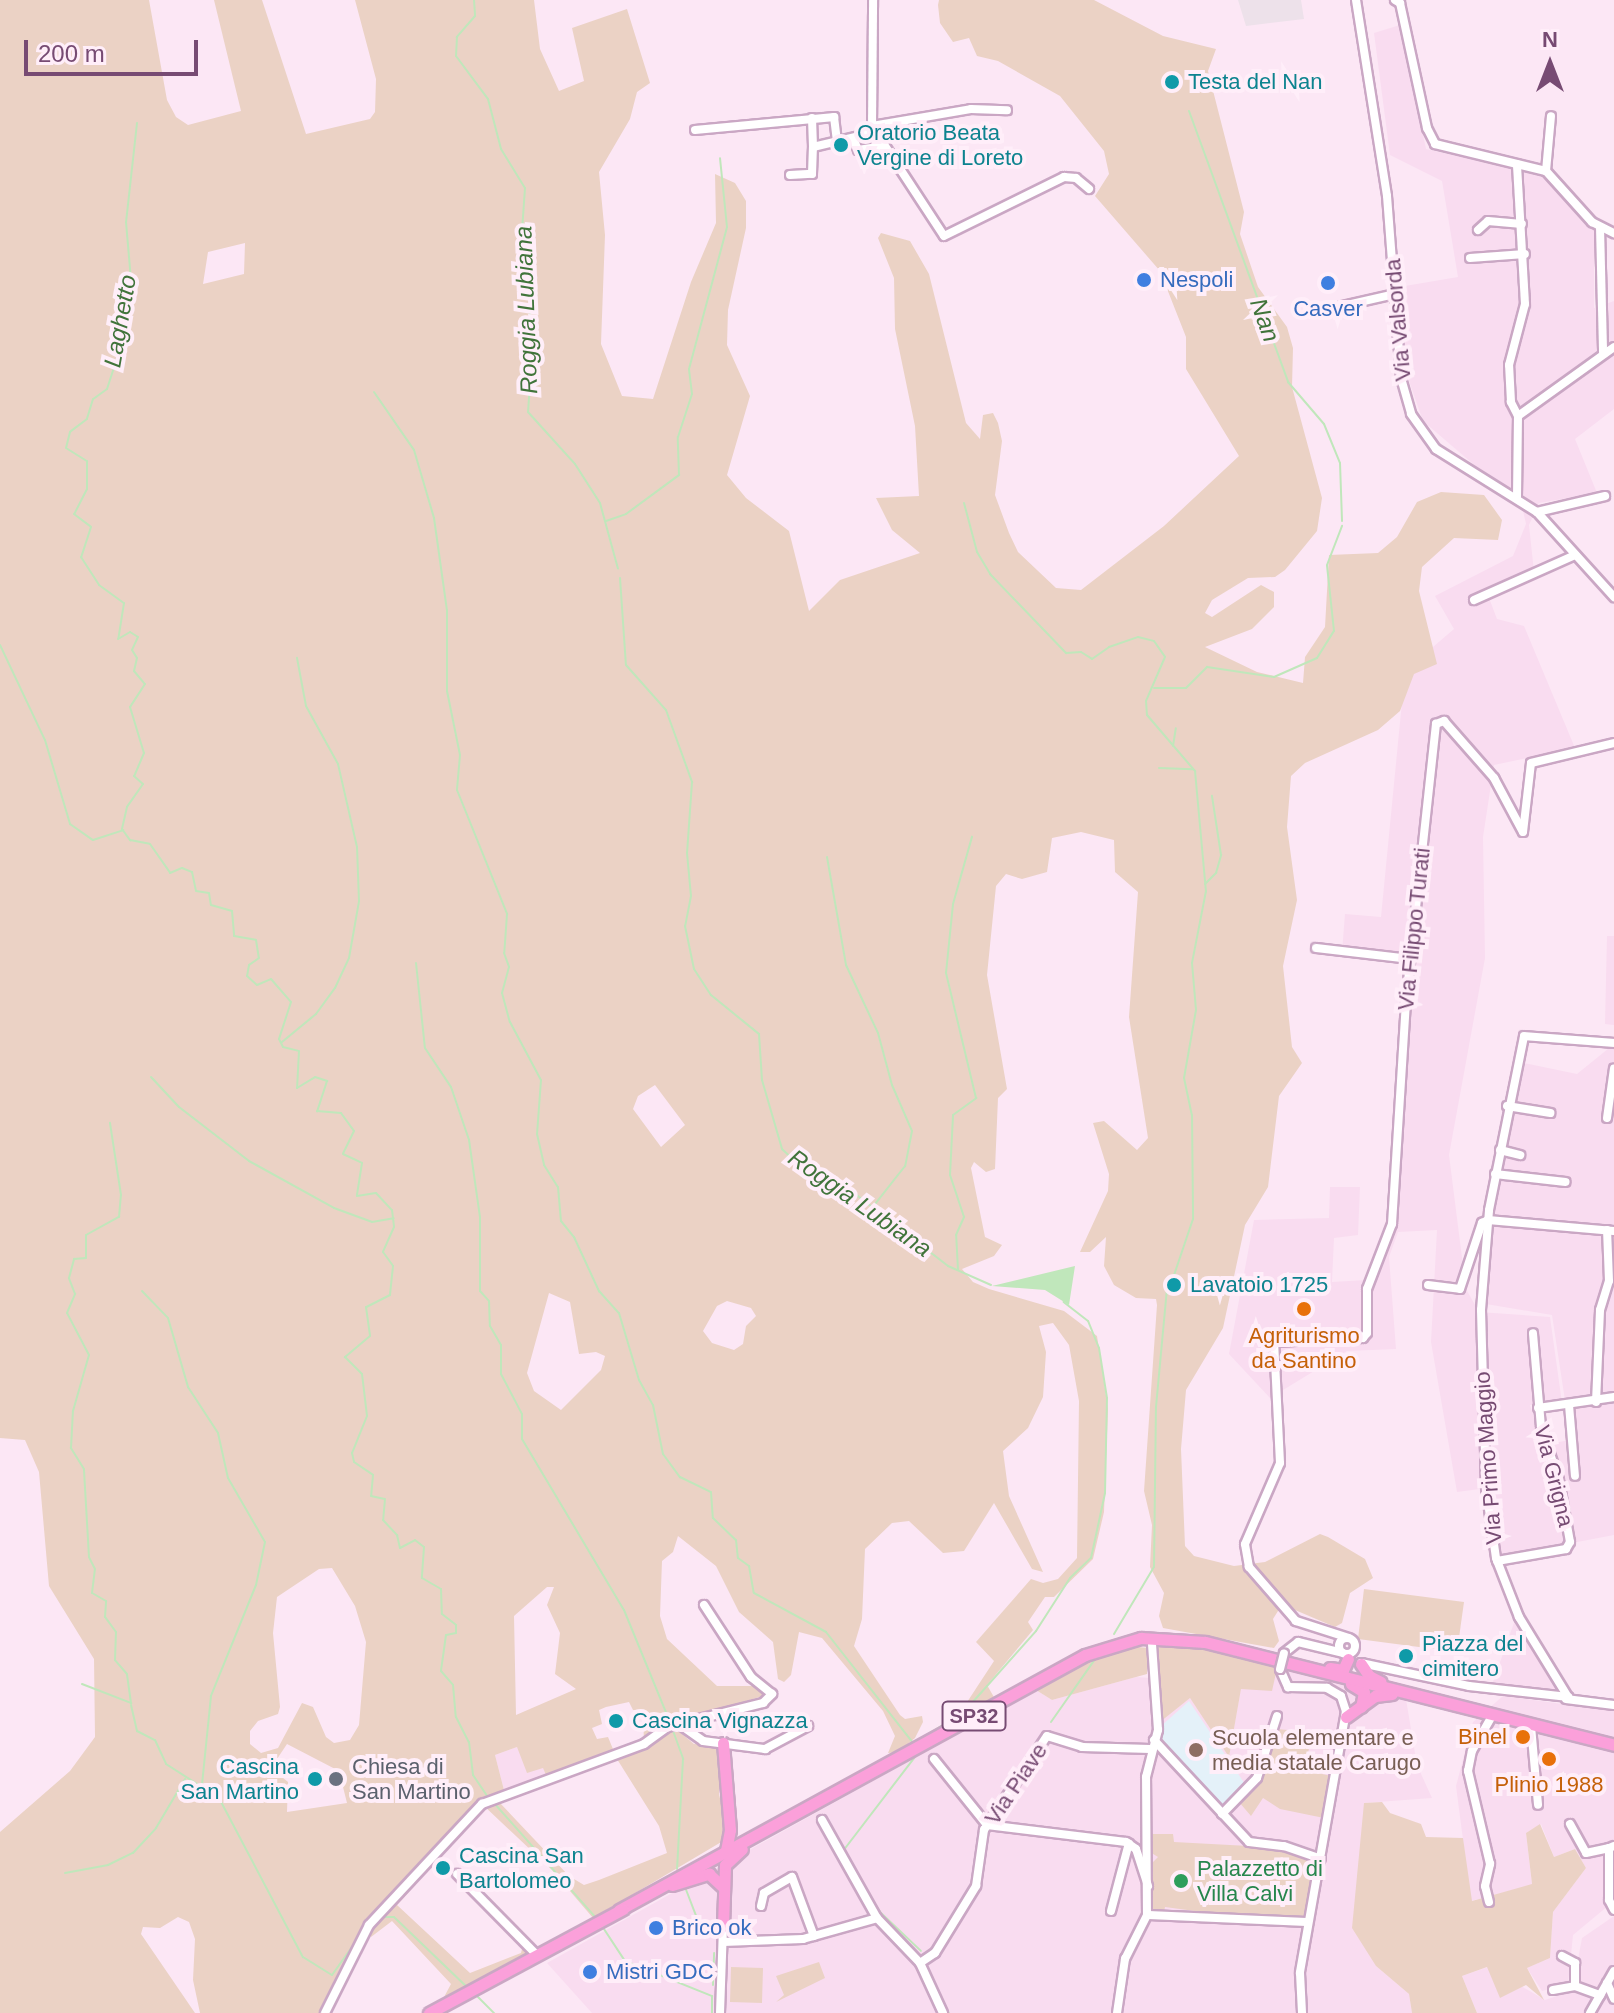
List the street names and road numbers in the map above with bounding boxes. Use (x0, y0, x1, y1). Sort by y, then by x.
street label: Via Valsorda (1380, 258, 1416, 382)
street label: Via Filippo Turati (1392, 846, 1436, 1012)
street label: Via Primo Maggio (1469, 1371, 1507, 1545)
street label: Via Grigna (1529, 1423, 1579, 1529)
road number: SP32 (940, 1700, 1008, 1732)
street label: Via Piave (979, 1738, 1053, 1830)

